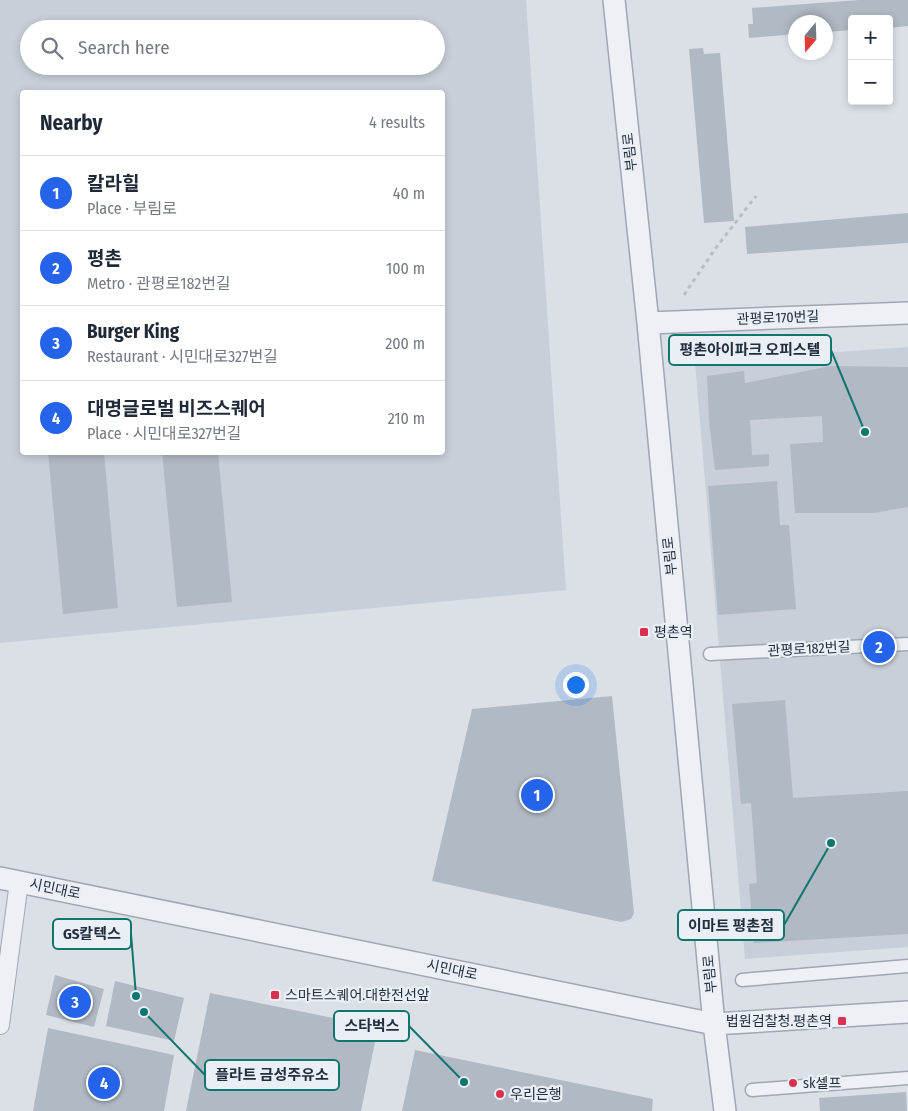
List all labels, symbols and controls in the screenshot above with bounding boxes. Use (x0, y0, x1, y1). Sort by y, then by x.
north arrow (788, 15, 833, 60)
map controls (848, 15, 893, 105)
button: + (848, 15, 893, 60)
search box (20, 20, 445, 75)
icon: search (38, 34, 66, 62)
text: Search here (78, 36, 170, 59)
button: − (848, 60, 893, 105)
text: Nearby (40, 110, 102, 136)
text: 4 results (369, 113, 425, 132)
street label: 부림로 (620, 132, 640, 172)
text: 칼라힐 (87, 172, 139, 195)
text: 1 (53, 184, 59, 203)
text: 40 m (393, 184, 425, 203)
text: Place · 부림로 (87, 199, 177, 218)
text: 평촌 (87, 247, 122, 270)
text: 2 (52, 259, 60, 278)
text: 100 m (386, 259, 425, 278)
text: Metro · 관평로182번길 (87, 274, 231, 293)
street label: 관평로170번길 (736, 308, 820, 328)
text: Burger King (87, 320, 179, 343)
text: 3 (52, 334, 60, 353)
text: 200 m (385, 334, 425, 353)
callout: 평촌아이파크 오피스텔 (669, 335, 831, 365)
text: 평촌아이파크 오피스텔 (679, 341, 821, 359)
text: Restaurant · 시민대로327번길 (87, 347, 278, 366)
text: 대명글로벌 비즈스퀘어 (87, 397, 266, 420)
text: 4 (52, 409, 60, 428)
text: 210 m (388, 409, 425, 428)
text: Place · 시민대로327번길 (87, 424, 241, 443)
street label: 부림로 (660, 536, 680, 576)
place label: 평촌역 (654, 624, 693, 641)
marker: 평촌역 (638, 626, 650, 638)
pin: 2 (863, 628, 895, 666)
street label: 관평로182번길 (767, 638, 851, 660)
your location (563, 672, 589, 698)
pin: 1 (521, 776, 553, 814)
street label: 시민대로 (28, 875, 82, 903)
callout: 이마트 평촌점 (678, 910, 784, 940)
text: 이마트 평촌점 (688, 917, 774, 935)
callout: GS칼텍스 (53, 919, 131, 949)
text: GS칼텍스 (63, 925, 121, 943)
street label: 부림로 (700, 954, 720, 994)
street label: 시민대로 (425, 956, 479, 984)
pin: 3 (59, 983, 91, 1021)
place label: 스마트스퀘어.대한전선앞 (285, 987, 430, 1004)
marker: 스마트스퀘어.대한전선앞 (269, 989, 281, 1001)
callout: 스타벅스 (334, 1011, 409, 1041)
place label: 법원검찰청.평촌역 (726, 1013, 832, 1030)
marker: 법원검찰청.평촌역 (836, 1015, 848, 1027)
text: 스타벅스 (344, 1017, 400, 1035)
callout: 플라트 금성주유소 (205, 1060, 339, 1090)
pin: 4 (88, 1064, 120, 1102)
text: 플라트 금성주유소 (215, 1066, 329, 1084)
place label: sk셀프 (803, 1075, 841, 1092)
marker: sk셀프 (787, 1077, 799, 1089)
place label: 우리은행 (510, 1086, 562, 1103)
marker: 우리은행 (494, 1088, 506, 1100)

